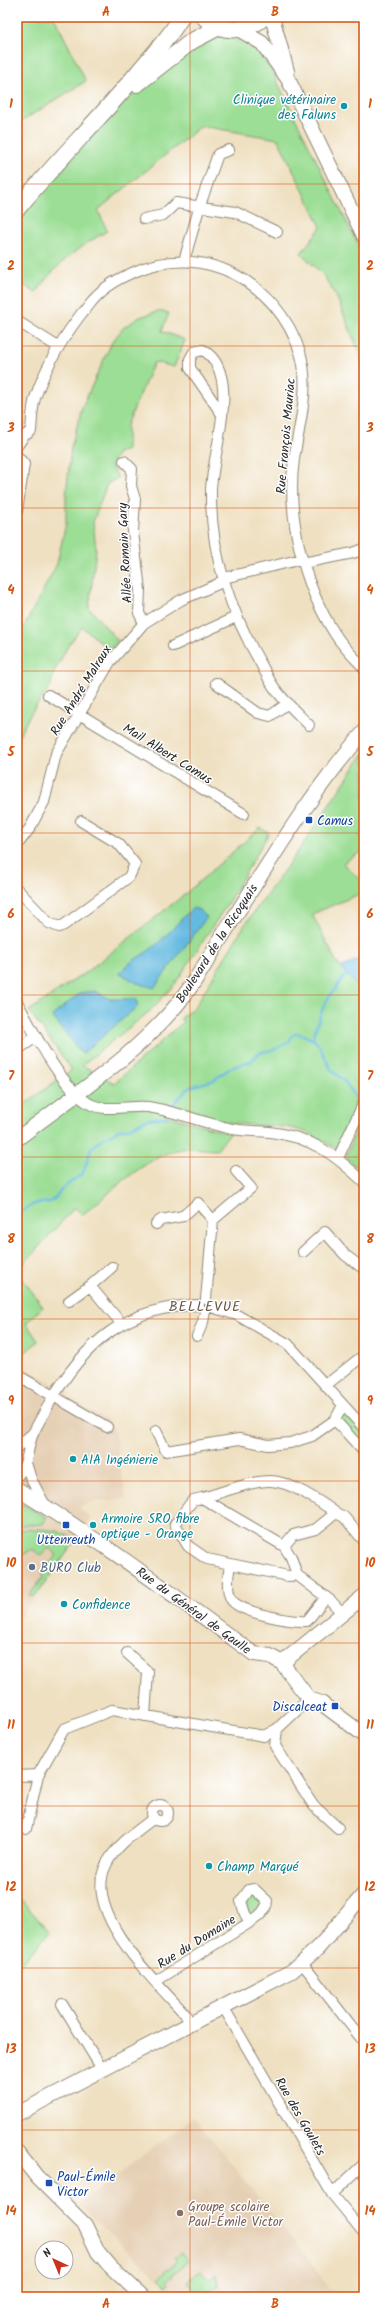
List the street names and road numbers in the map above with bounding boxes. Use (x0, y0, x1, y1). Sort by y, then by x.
street label: Rue François Mauriac (271, 377, 302, 495)
street label: Allée Romain Gary (112, 501, 139, 604)
street label: Rue André Malraux (45, 641, 118, 740)
street label: Mail Albert Camus (118, 718, 216, 790)
street label: Boulevard de la Ricoquais (171, 880, 264, 1008)
street label: Rue du Général de Gaulle (131, 1562, 255, 1660)
street label: Rue du Domaine (153, 1910, 240, 1975)
street label: Rue des Goulets (269, 2074, 331, 2160)

